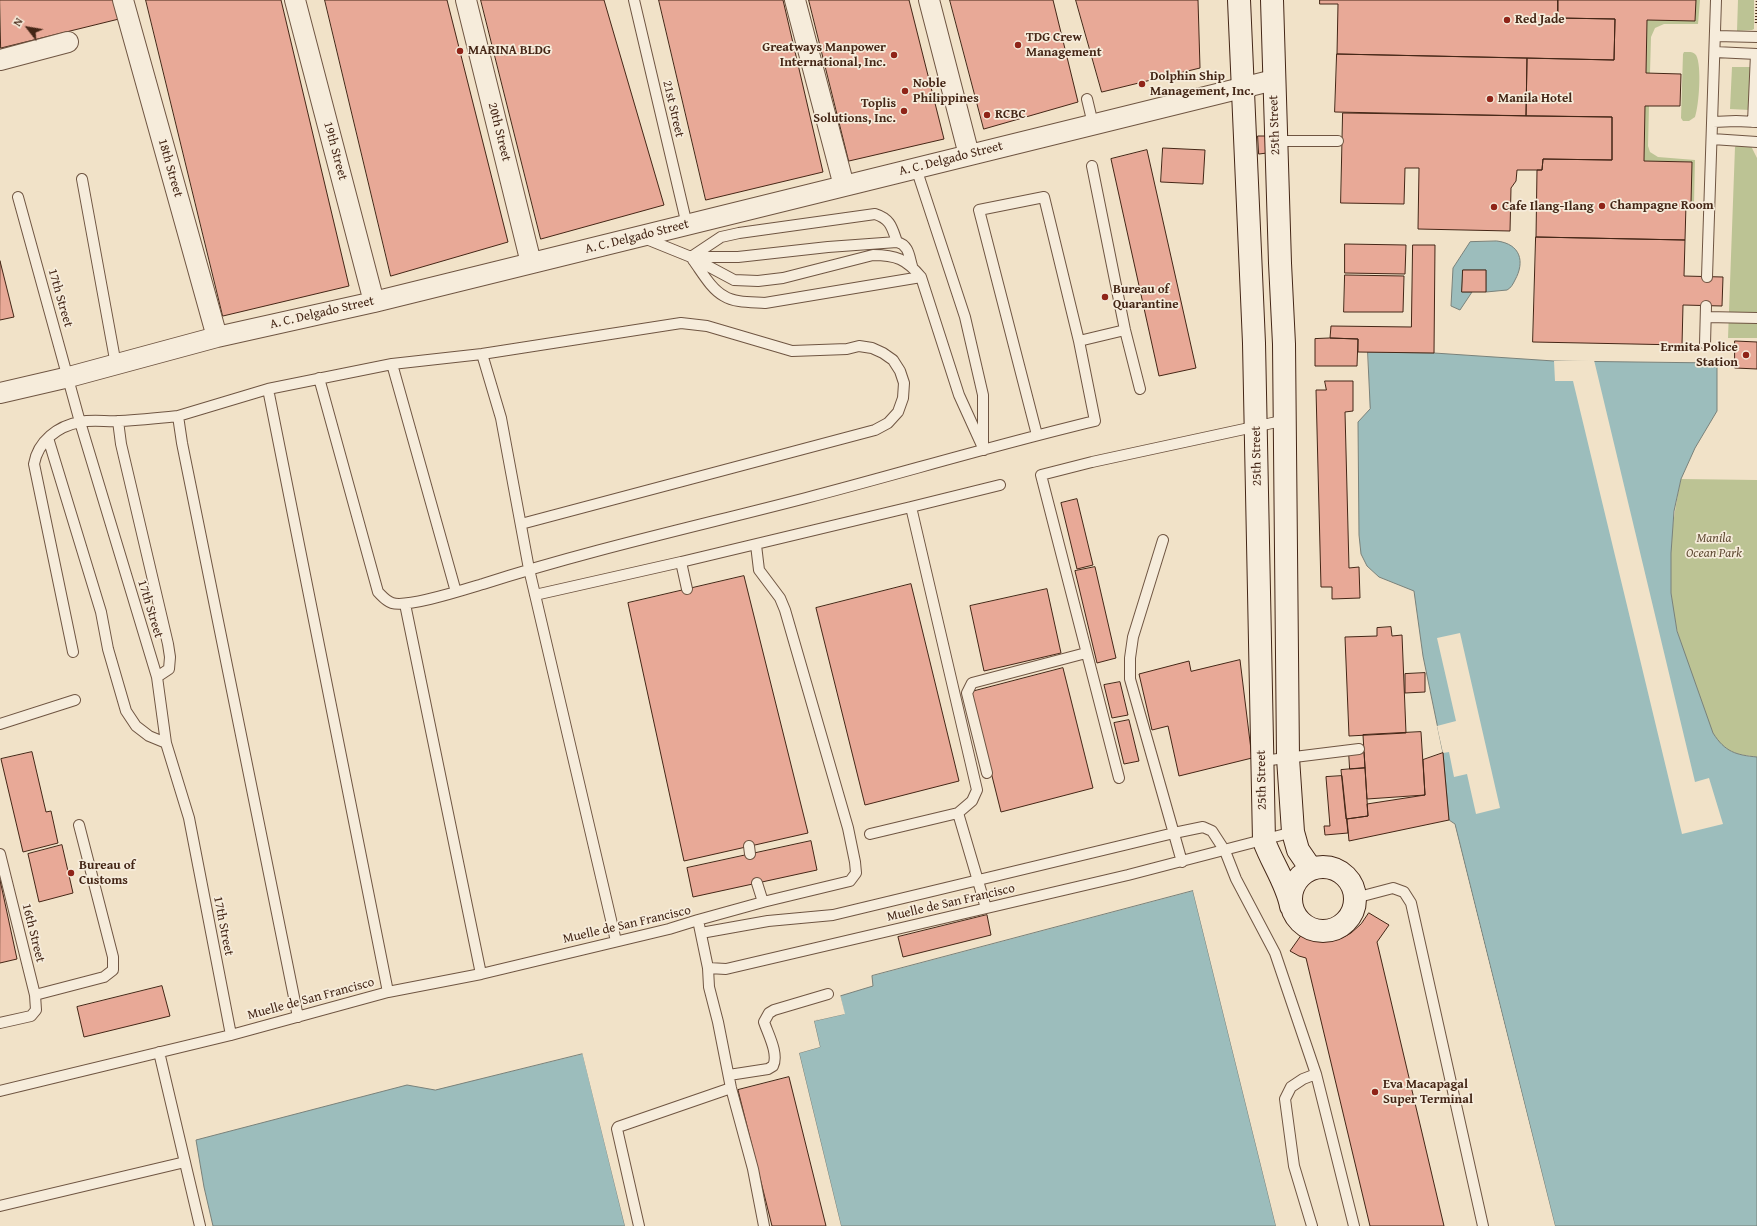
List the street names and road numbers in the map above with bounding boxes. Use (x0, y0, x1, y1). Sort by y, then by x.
street label: 21st Street (659, 79, 687, 139)
street label: 25th Street (1266, 95, 1284, 155)
street label: 20th Street (484, 101, 514, 163)
street label: 19th Street (320, 120, 350, 182)
street label: 18th Street (154, 137, 186, 199)
street label: A. C. Delgado Street (897, 139, 1005, 179)
street label: A. C. Delgado Street (583, 217, 691, 257)
street label: 17th Street (44, 267, 76, 329)
street label: A. C. Delgado Street (268, 293, 376, 333)
street label: 25th Street (1249, 426, 1265, 486)
street label: 17th Street (134, 578, 166, 640)
street label: 25th Street (1254, 750, 1270, 810)
street label: Muelle de San Francisco (886, 881, 1016, 925)
street label: 17th Street (210, 895, 236, 957)
street label: 16th Street (18, 902, 48, 964)
street label: Muelle de San Francisco (562, 903, 692, 947)
street label: Muelle de San Francisco (246, 975, 376, 1023)

